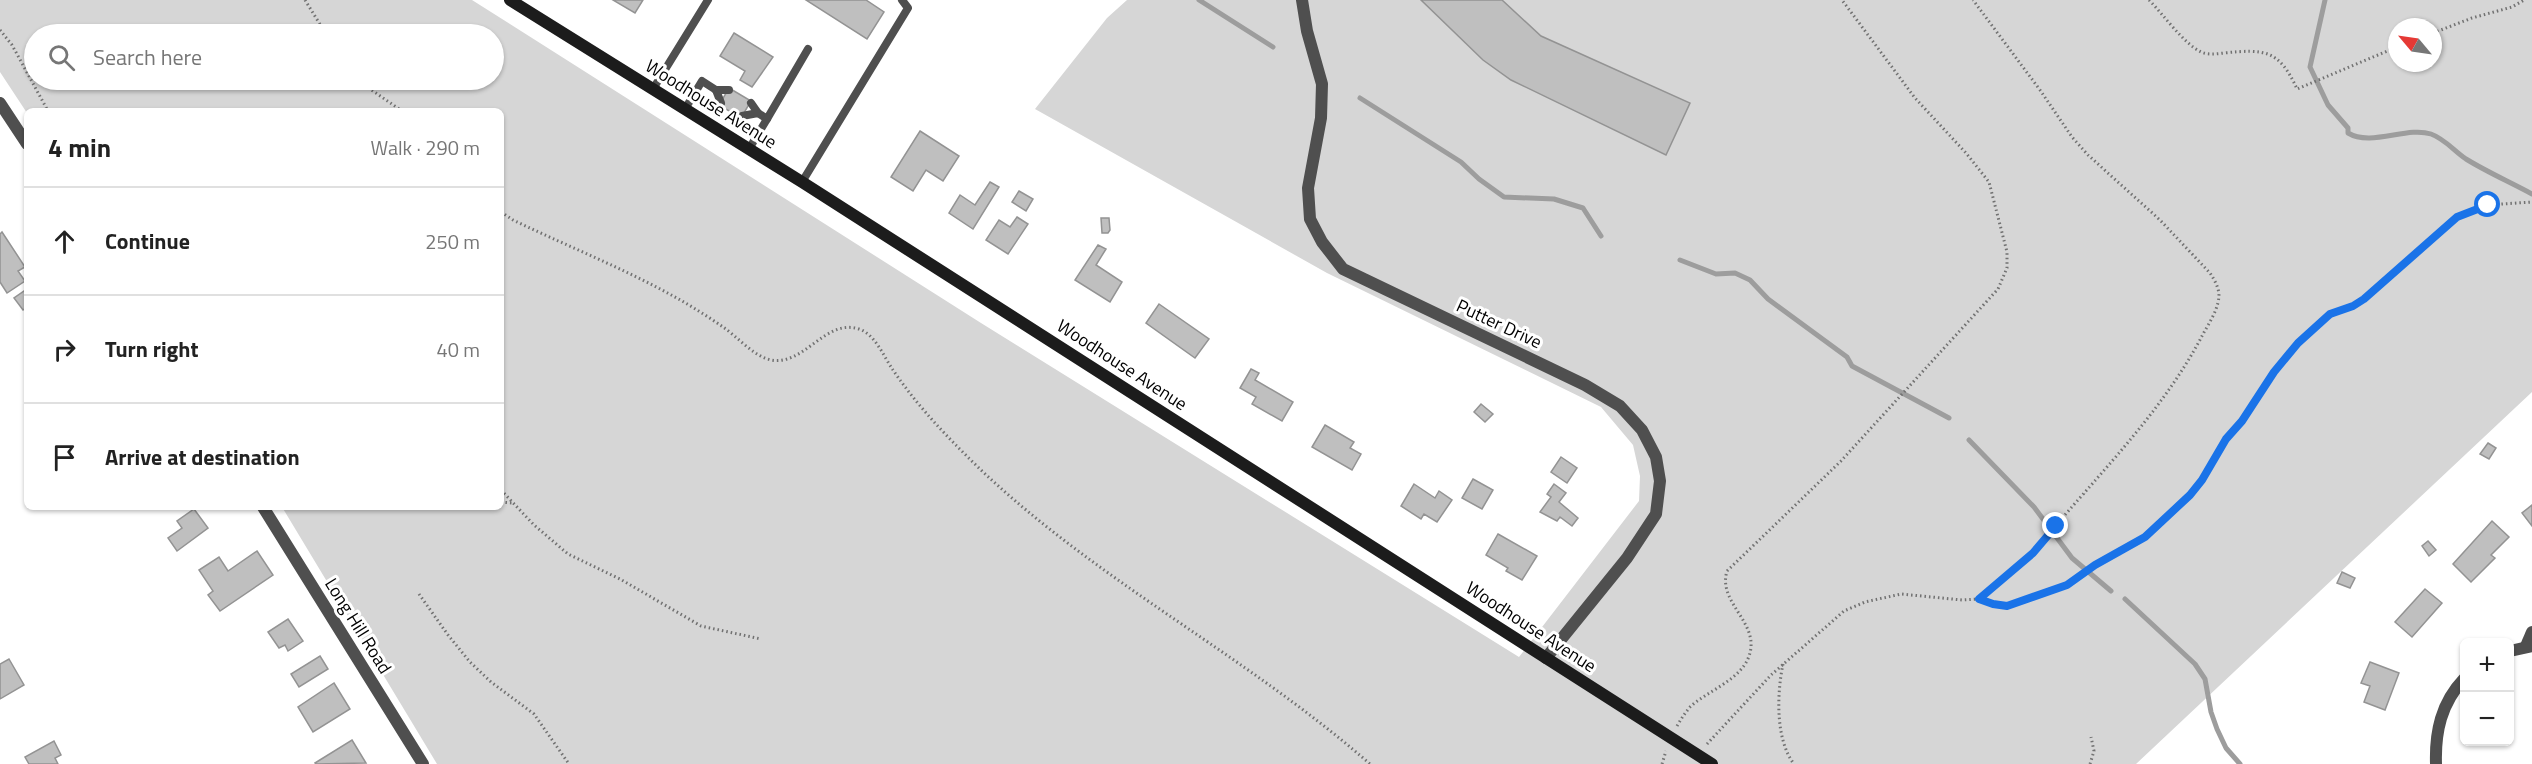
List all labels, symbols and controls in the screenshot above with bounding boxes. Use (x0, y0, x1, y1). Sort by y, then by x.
north arrow (2388, 18, 2442, 72)
search box (24, 24, 504, 90)
text: Search here (93, 40, 202, 74)
icon: search (45, 41, 78, 74)
street label: Woodhouse Avenue (640, 52, 782, 155)
text: 4 min (48, 128, 111, 167)
text: Walk · 290 m (371, 132, 480, 163)
route start (2474, 191, 2500, 217)
text: Continue (105, 224, 190, 258)
icon: ahead (48, 225, 81, 258)
text: 250 m (425, 226, 480, 257)
street label: Putter Drive (1452, 292, 1546, 355)
street label: Woodhouse Avenue (1052, 312, 1193, 417)
text: Turn right (105, 332, 199, 366)
icon: right (48, 333, 81, 366)
text: 40 m (436, 334, 480, 365)
text: Arrive at destination (105, 440, 300, 474)
icon: arrive (48, 441, 81, 474)
route end (2042, 512, 2068, 538)
street label: Long Hill Road (318, 573, 399, 679)
street label: Woodhouse Avenue (1461, 574, 1602, 679)
map controls (2460, 638, 2514, 746)
button: + (2460, 638, 2514, 692)
button: − (2460, 692, 2514, 746)

